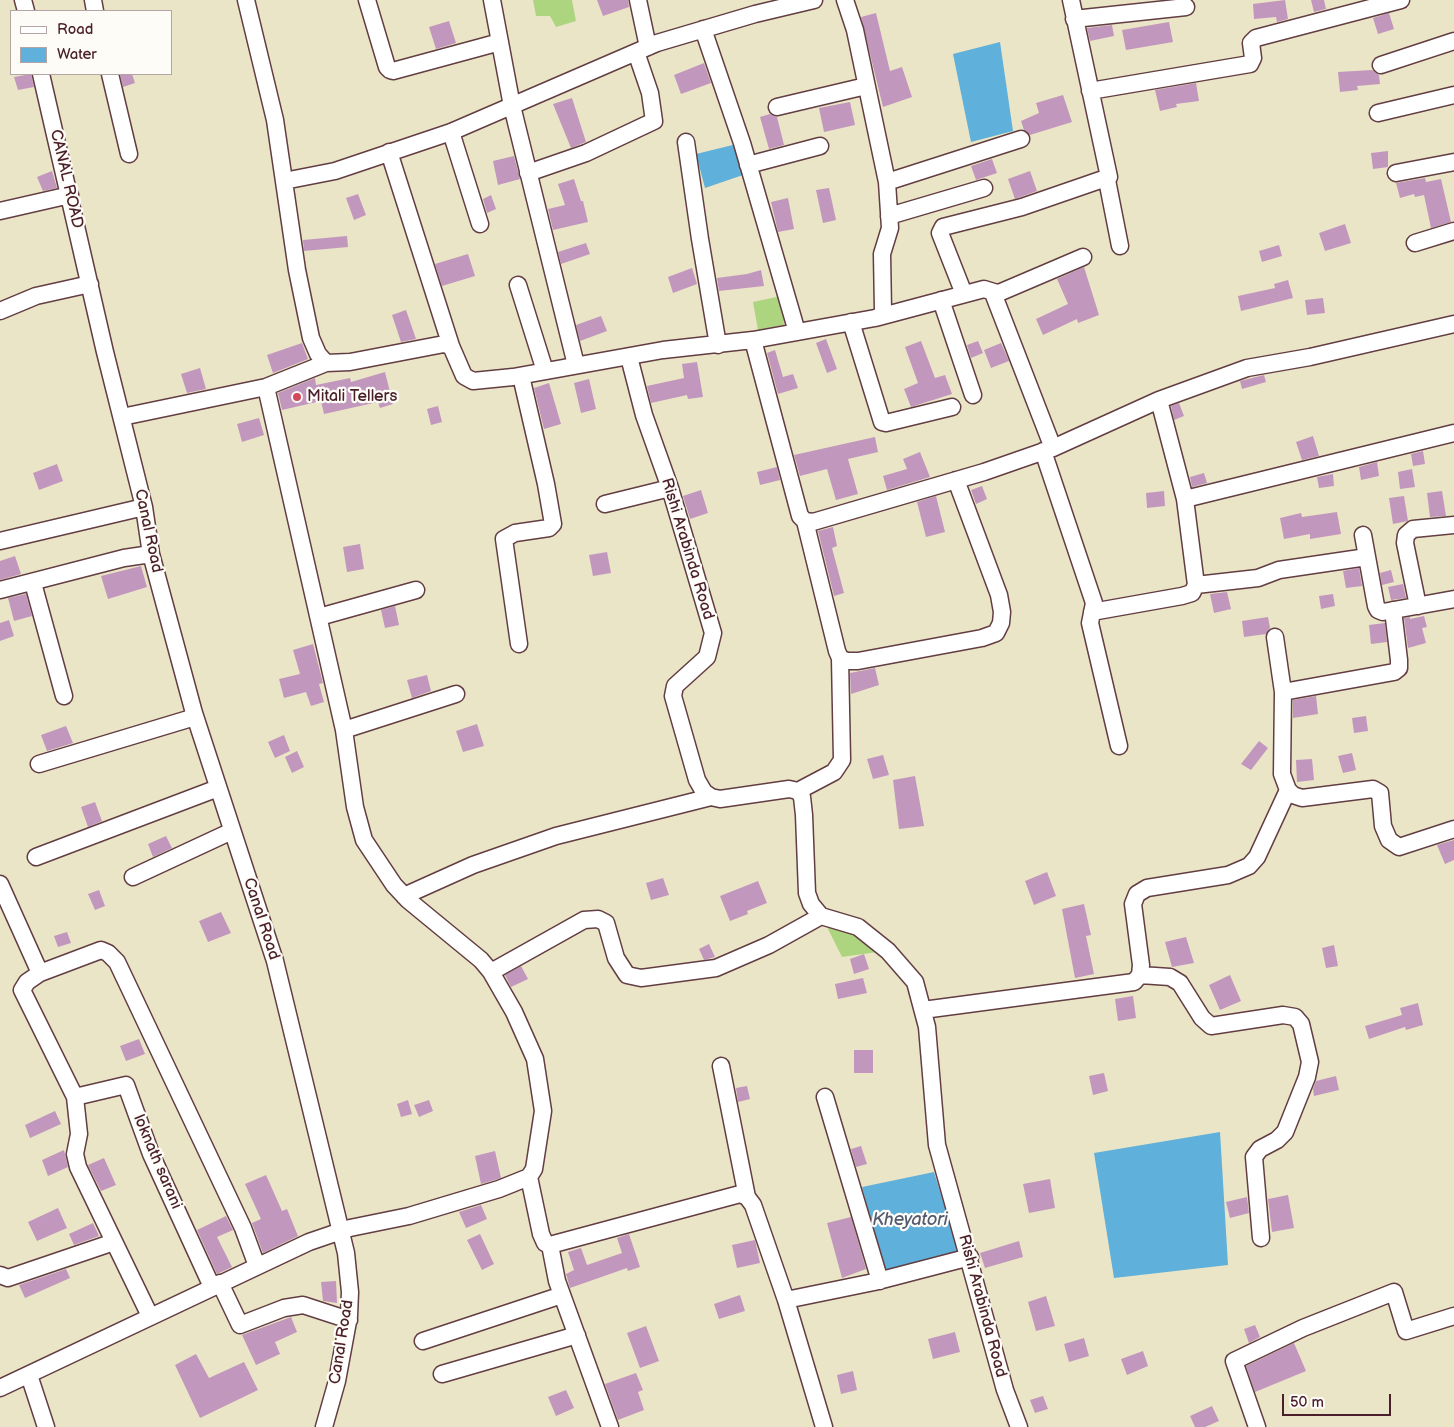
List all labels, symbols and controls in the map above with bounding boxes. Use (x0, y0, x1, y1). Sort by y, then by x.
legend (10, 10, 172, 75)
text: Road (57, 20, 93, 39)
text: Water (57, 45, 97, 64)
street label: CANAL ROAD (45, 128, 87, 230)
place label: Mitali Tellers (307, 387, 397, 407)
marker: Mitali Tellers (291, 391, 303, 403)
street label: Rishi Arabinda Road (656, 476, 718, 622)
street label: Canal Road (130, 487, 166, 575)
street label: Canal Road (239, 876, 283, 962)
street label: loknath sarani (128, 1112, 186, 1212)
water label: Kheyatori (872, 1209, 948, 1231)
street label: Rishi Arabinda Road (954, 1232, 1010, 1380)
street label: Canal Road (326, 1298, 358, 1386)
scale bar (1284, 1384, 1393, 1416)
text: 50 m (1290, 1393, 1324, 1412)

